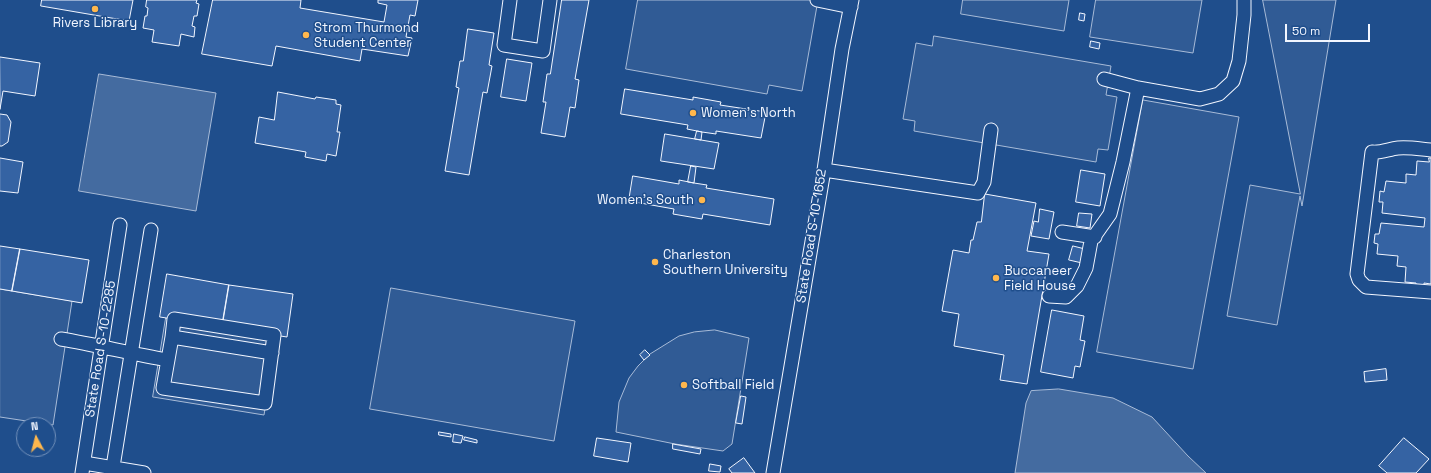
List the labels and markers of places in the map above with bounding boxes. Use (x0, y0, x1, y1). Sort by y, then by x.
marker: Rivers Library (90, 4, 100, 14)
place label: Rivers Library (53, 15, 137, 31)
place label: Strom Thurmond Student Center (314, 20, 419, 51)
marker: Strom Thurmond Student Center (301, 30, 311, 40)
place label: Women's North (701, 105, 796, 121)
marker: Women's North (688, 108, 698, 118)
place label: Women's South (597, 192, 694, 208)
marker: Women's South (697, 195, 707, 205)
place label: Charleston Southern University (663, 247, 788, 278)
marker: Charleston Southern University (650, 257, 660, 267)
place label: Buccaneer Field House (1004, 263, 1076, 294)
marker: Buccaneer Field House (991, 273, 1001, 283)
place label: Softball Field (692, 377, 774, 393)
marker: Softball Field (679, 380, 689, 390)

